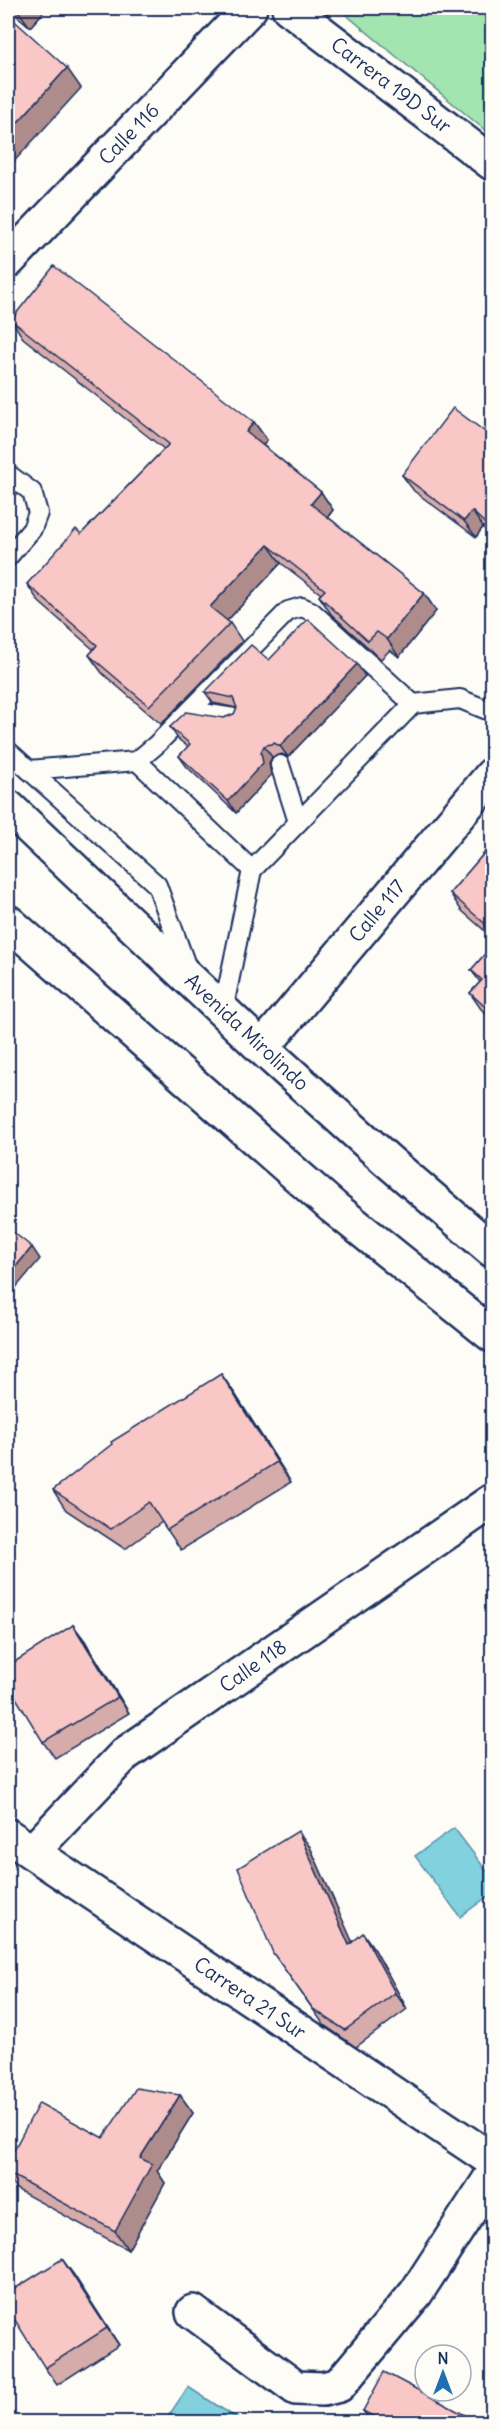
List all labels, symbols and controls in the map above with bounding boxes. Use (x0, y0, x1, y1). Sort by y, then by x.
street label: Carrera 19D Sur (326, 31, 456, 138)
street label: Calle 116 (93, 98, 164, 170)
street label: Calle 117 (343, 874, 410, 947)
street label: Avenida Mirolindo (180, 968, 315, 1096)
street label: Calle 118 (214, 1633, 291, 1698)
street label: Carrera 21 Sur (190, 1951, 311, 2044)
north arrow (413, 2343, 473, 2403)
text: N (437, 2348, 449, 2368)

